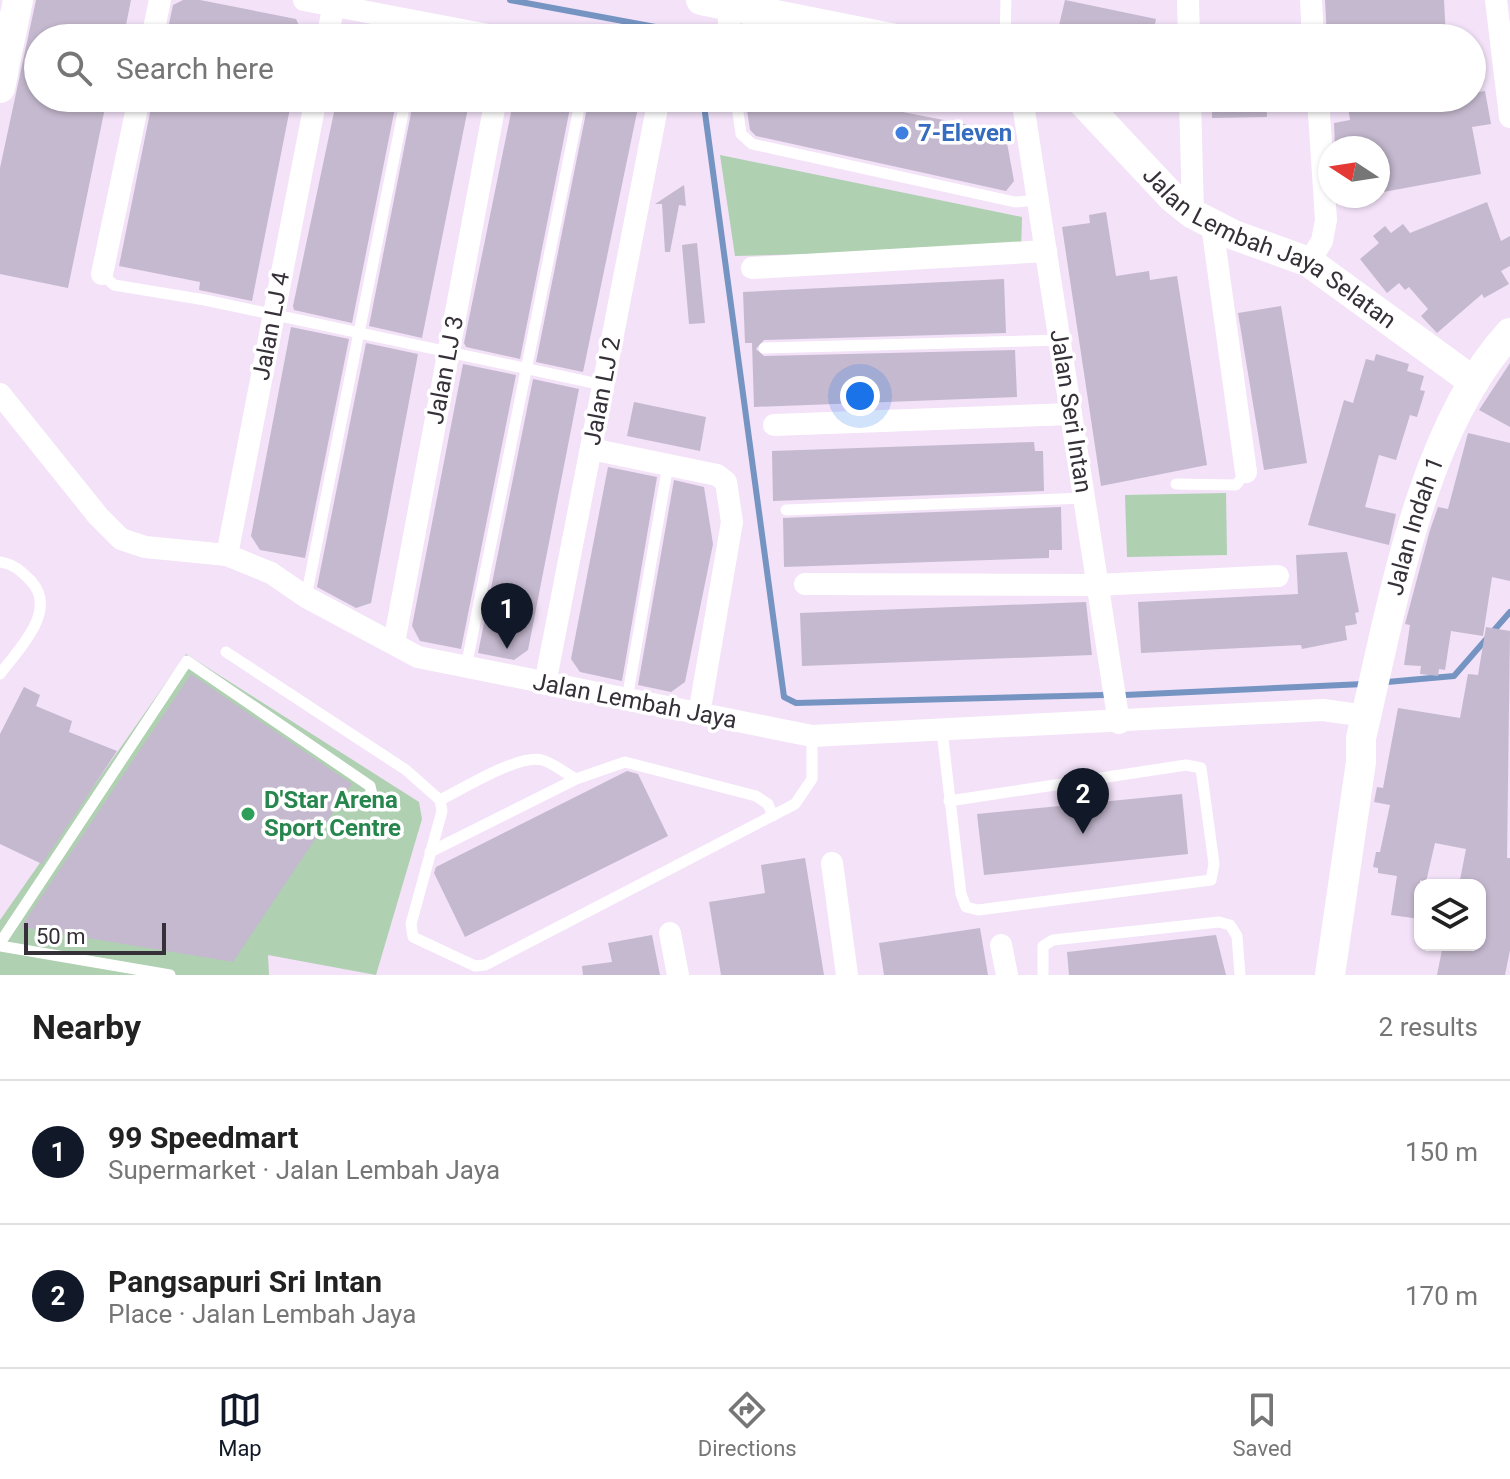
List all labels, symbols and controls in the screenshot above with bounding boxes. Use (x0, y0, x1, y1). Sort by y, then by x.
search box (24, 24, 1486, 112)
icon: search (52, 46, 96, 90)
text: Search here (116, 51, 274, 86)
place label: 7-Eleven (918, 119, 1012, 147)
marker: 7-Eleven (893, 124, 911, 142)
north arrow (1318, 136, 1390, 208)
street label: Jalan Lembah Jaya Selatan (1137, 161, 1401, 335)
street label: Jalan LJ 4 (247, 269, 295, 383)
street label: Jalan LJ 3 (421, 313, 469, 427)
street label: Jalan Seri Intan (1044, 327, 1098, 495)
street label: Jalan LJ 2 (578, 334, 626, 448)
your location (840, 376, 880, 416)
street label: Jalan Indah 1 (1380, 453, 1449, 598)
pin: 1 (481, 583, 533, 649)
street label: Jalan Lembah Jaya (531, 667, 739, 735)
pin: 2 (1057, 768, 1109, 834)
place label: D'Star Arena Sport Centre (264, 786, 401, 842)
marker: D'Star Arena Sport Centre (239, 805, 257, 823)
map controls (1414, 879, 1486, 951)
button: layers (1414, 879, 1486, 951)
scale bar (24, 919, 166, 955)
text: 50 m (36, 924, 85, 949)
text: Nearby (32, 1007, 141, 1047)
text: 2 results (1379, 1012, 1478, 1042)
text: 99 Speedmart (108, 1120, 298, 1155)
text: 1 (51, 1137, 65, 1167)
text: 150 m (1405, 1137, 1478, 1167)
text: Supermarket · Jalan Lembah Jaya (108, 1155, 500, 1185)
text: Pangsapuri Sri Intan (108, 1264, 382, 1299)
text: 2 (51, 1281, 65, 1311)
text: 170 m (1405, 1281, 1478, 1311)
text: Place · Jalan Lembah Jaya (108, 1299, 416, 1329)
tab: Map (218, 1388, 262, 1461)
tab: Directions (698, 1388, 797, 1461)
tab: Saved (1233, 1388, 1292, 1461)

